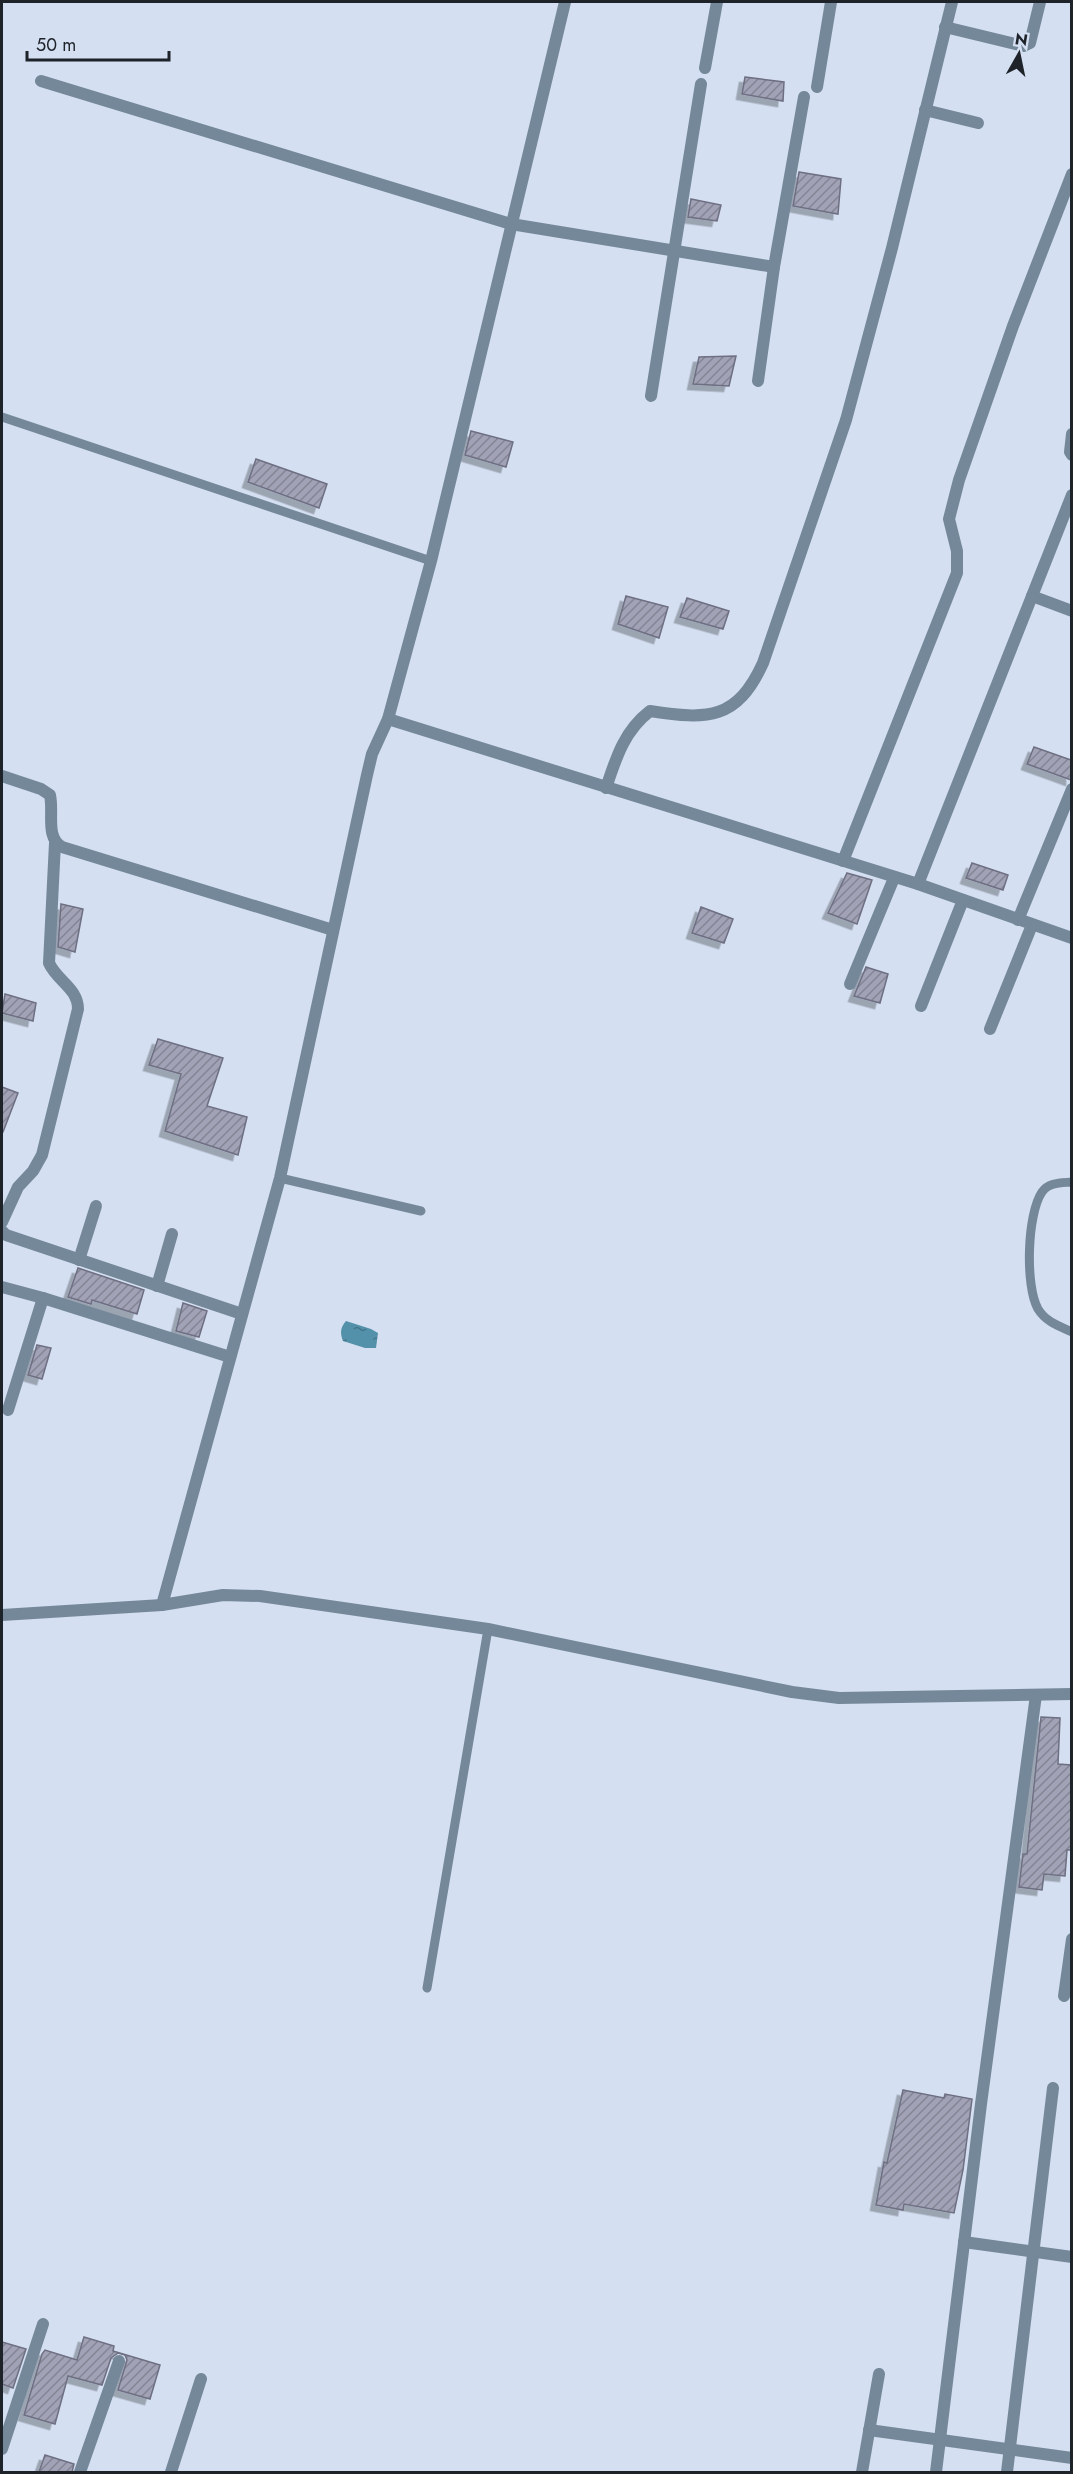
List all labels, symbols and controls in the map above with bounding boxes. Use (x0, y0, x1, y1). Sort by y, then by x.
scale bar (27, 24, 170, 62)
north arrow (989, 24, 1049, 84)
text: N (1013, 27, 1029, 52)
text: 50 m (36, 32, 76, 58)

